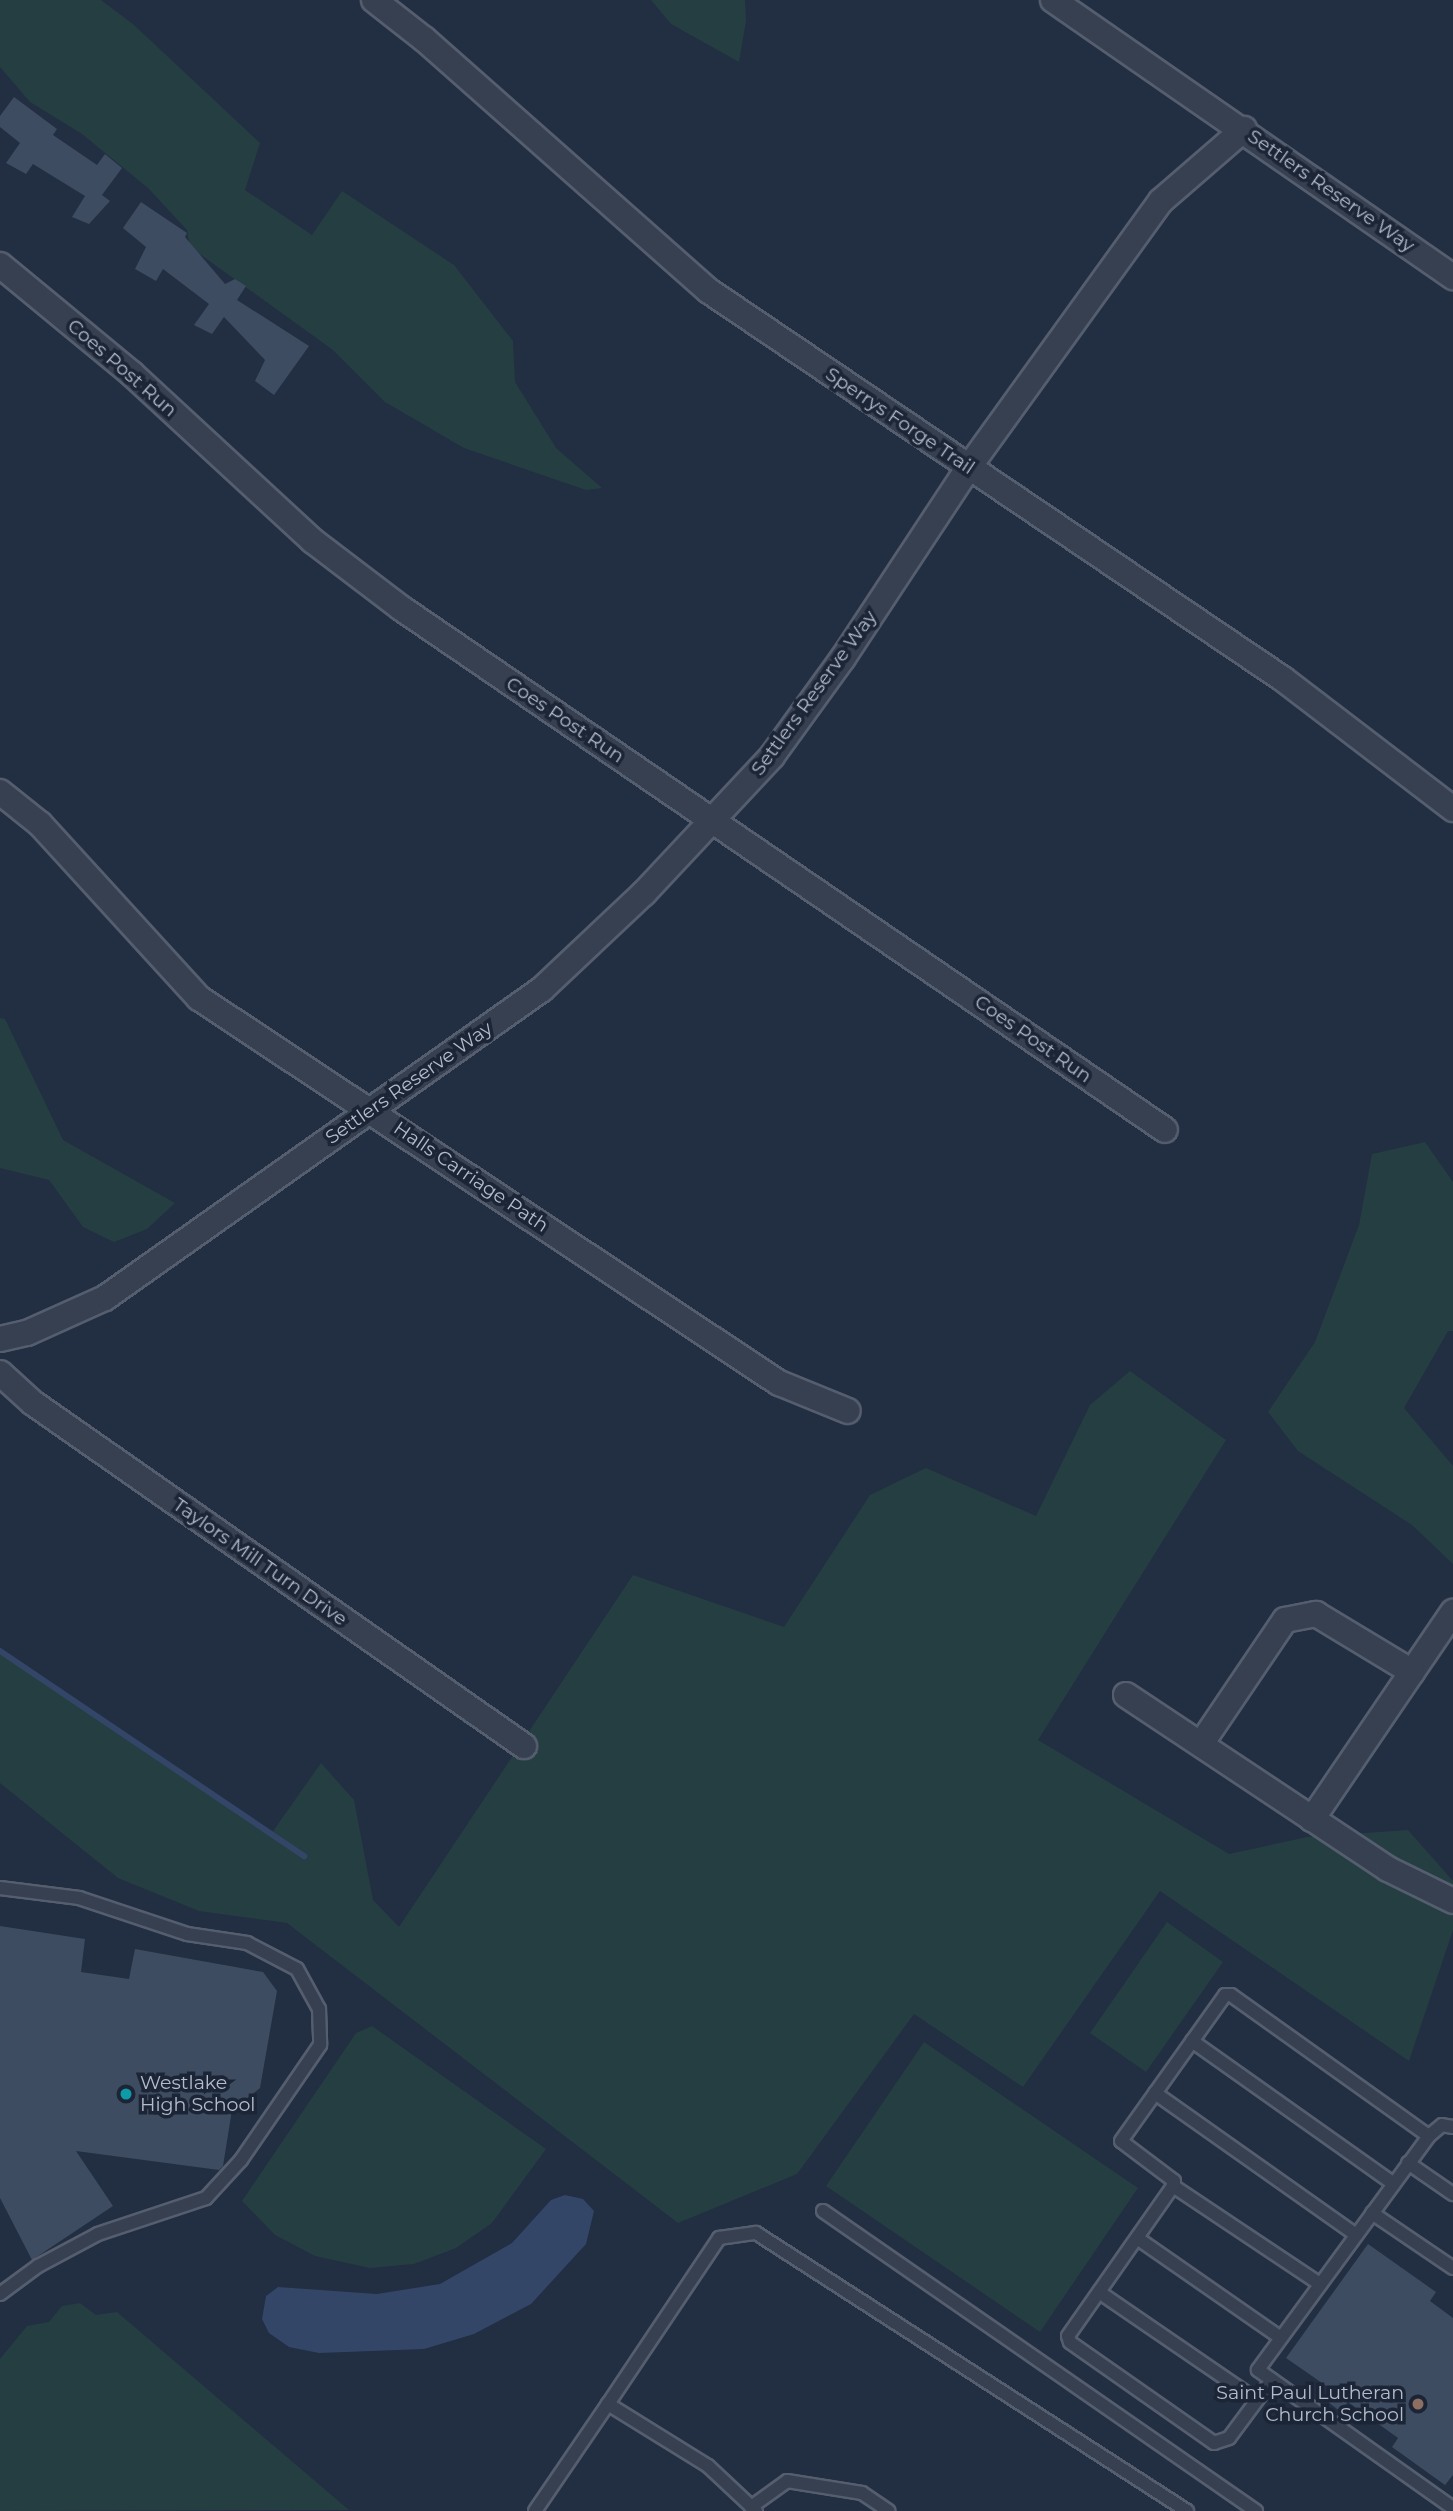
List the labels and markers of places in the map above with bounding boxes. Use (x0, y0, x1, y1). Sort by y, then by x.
place label: Westlake High School (140, 2072, 255, 2116)
marker: Westlake High School (118, 2086, 134, 2102)
place label: Saint Paul Lutheran Church School (1216, 2382, 1404, 2426)
marker: Saint Paul Lutheran Church School (1410, 2396, 1426, 2412)

